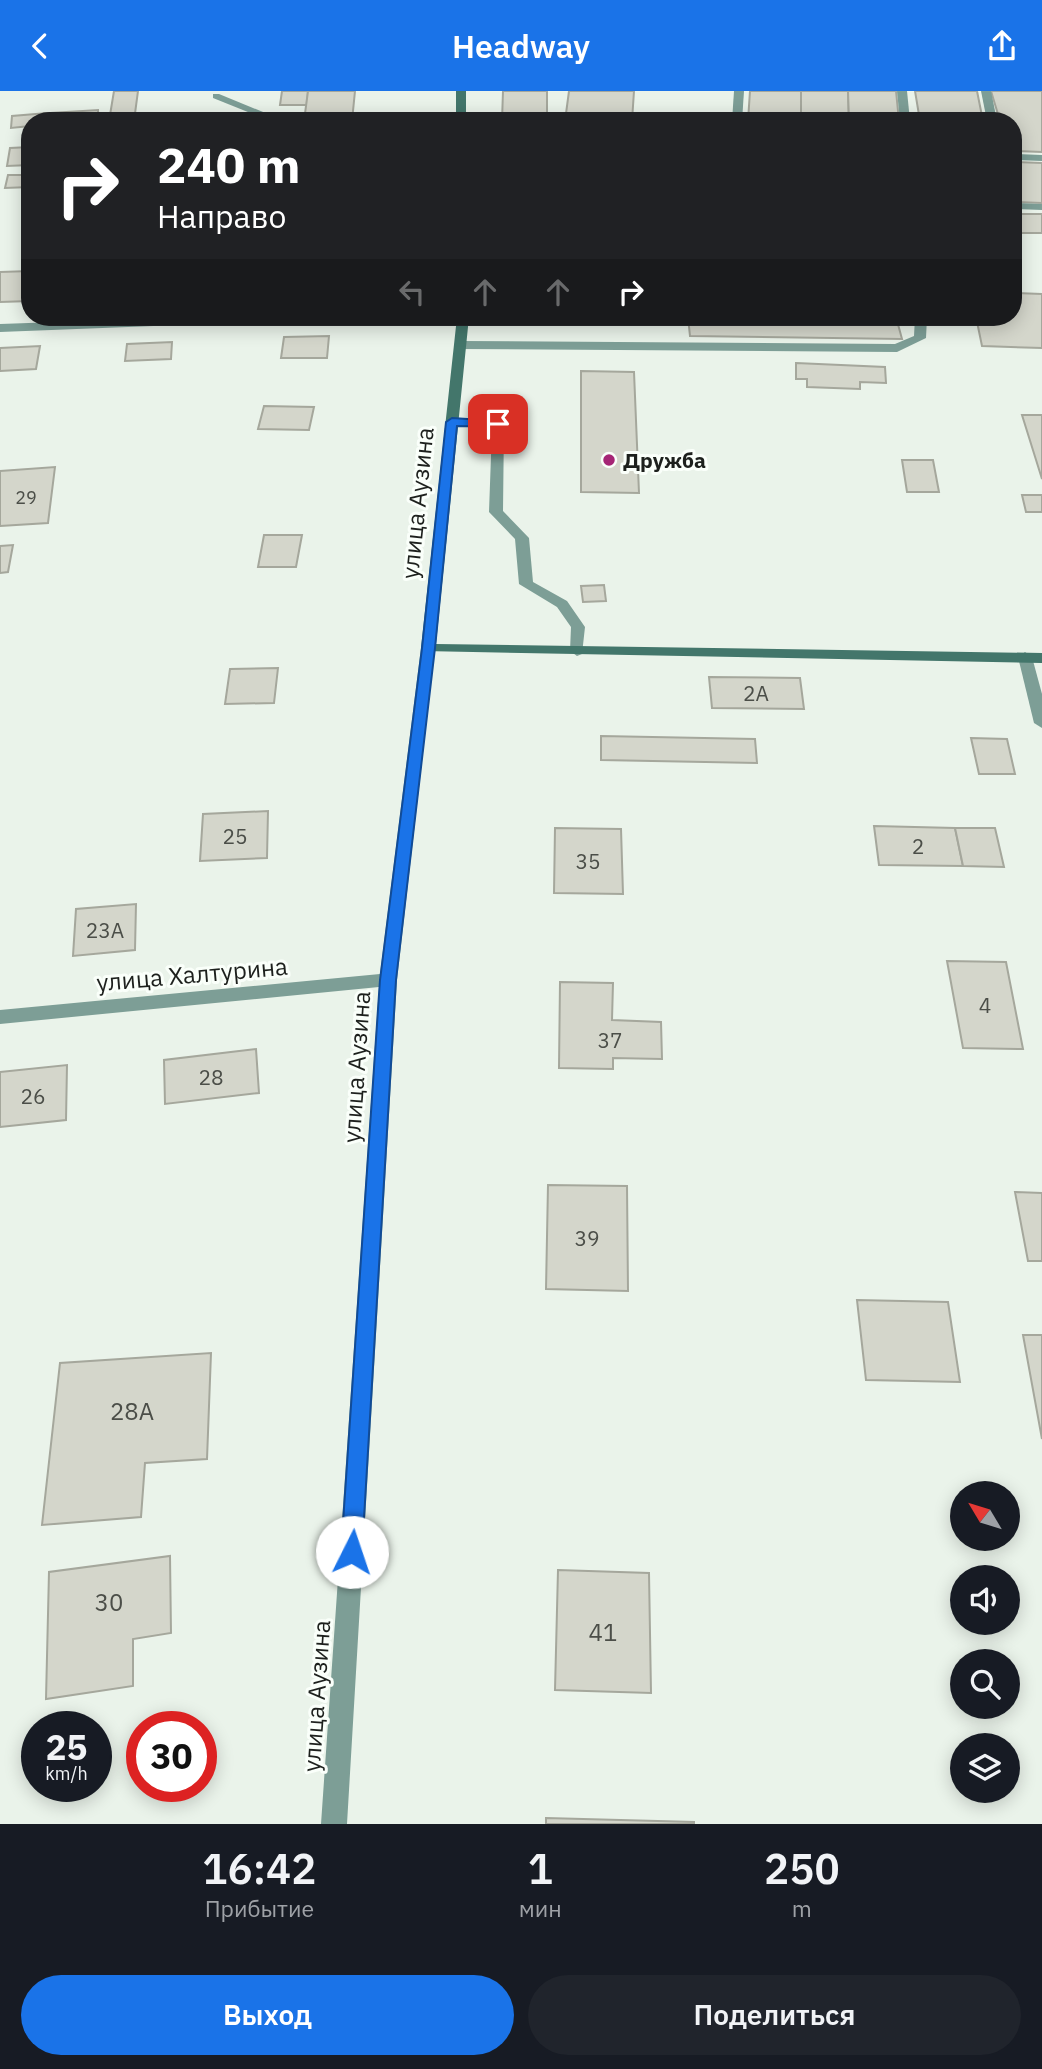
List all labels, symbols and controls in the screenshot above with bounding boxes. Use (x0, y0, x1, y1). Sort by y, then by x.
text: Headway (452, 25, 590, 67)
icon: back (21, 27, 59, 65)
icon: share (983, 27, 1021, 65)
text: 240 m (157, 133, 301, 196)
icon: right (42, 140, 133, 231)
text: Направо (157, 195, 286, 237)
icon: left (393, 273, 431, 311)
icon: ahead (466, 273, 504, 311)
icon: ahead (539, 273, 577, 311)
icon: right (612, 273, 650, 311)
pin (468, 394, 528, 454)
icon: arrive (479, 405, 517, 443)
street label: улица Аузина (393, 425, 441, 580)
place label: Дружба (623, 446, 706, 474)
marker: Дружба (601, 452, 617, 468)
house number: 29 (15, 486, 37, 509)
house number: 2А (743, 679, 769, 707)
house number: 25 (222, 822, 248, 850)
house number: 2 (912, 832, 924, 860)
house number: 35 (575, 847, 601, 875)
house number: 23А (86, 916, 124, 944)
street label: улица Халтурина (95, 950, 289, 998)
street label: улица Аузина (335, 990, 377, 1144)
house number: 4 (979, 991, 991, 1019)
house number: 37 (597, 1026, 623, 1054)
house number: 28 (198, 1063, 224, 1091)
house number: 26 (20, 1082, 46, 1110)
house number: 39 (574, 1224, 600, 1252)
house number: 28А (110, 1395, 154, 1427)
north arrow (950, 1481, 1020, 1551)
map controls (950, 1481, 1020, 1803)
position arrow (315, 1515, 389, 1589)
button: sound (950, 1565, 1020, 1635)
house number: 30 (95, 1586, 123, 1618)
house number: 41 (589, 1616, 617, 1648)
street label: улица Аузина (295, 1619, 337, 1773)
button: search (950, 1649, 1020, 1719)
speed limit sign: 30 (126, 1711, 217, 1802)
text: 25 (45, 1724, 88, 1770)
button: layers (950, 1733, 1020, 1803)
text: km/h (45, 1762, 88, 1785)
text: 16:42 (202, 1841, 316, 1896)
text: 1 (528, 1841, 553, 1896)
text: 250 (764, 1841, 840, 1896)
text: Прибытие (205, 1893, 314, 1923)
text: мин (519, 1893, 562, 1923)
text: m (792, 1893, 812, 1923)
button: Выход (21, 1975, 514, 2055)
button: Поделиться (528, 1975, 1021, 2055)

